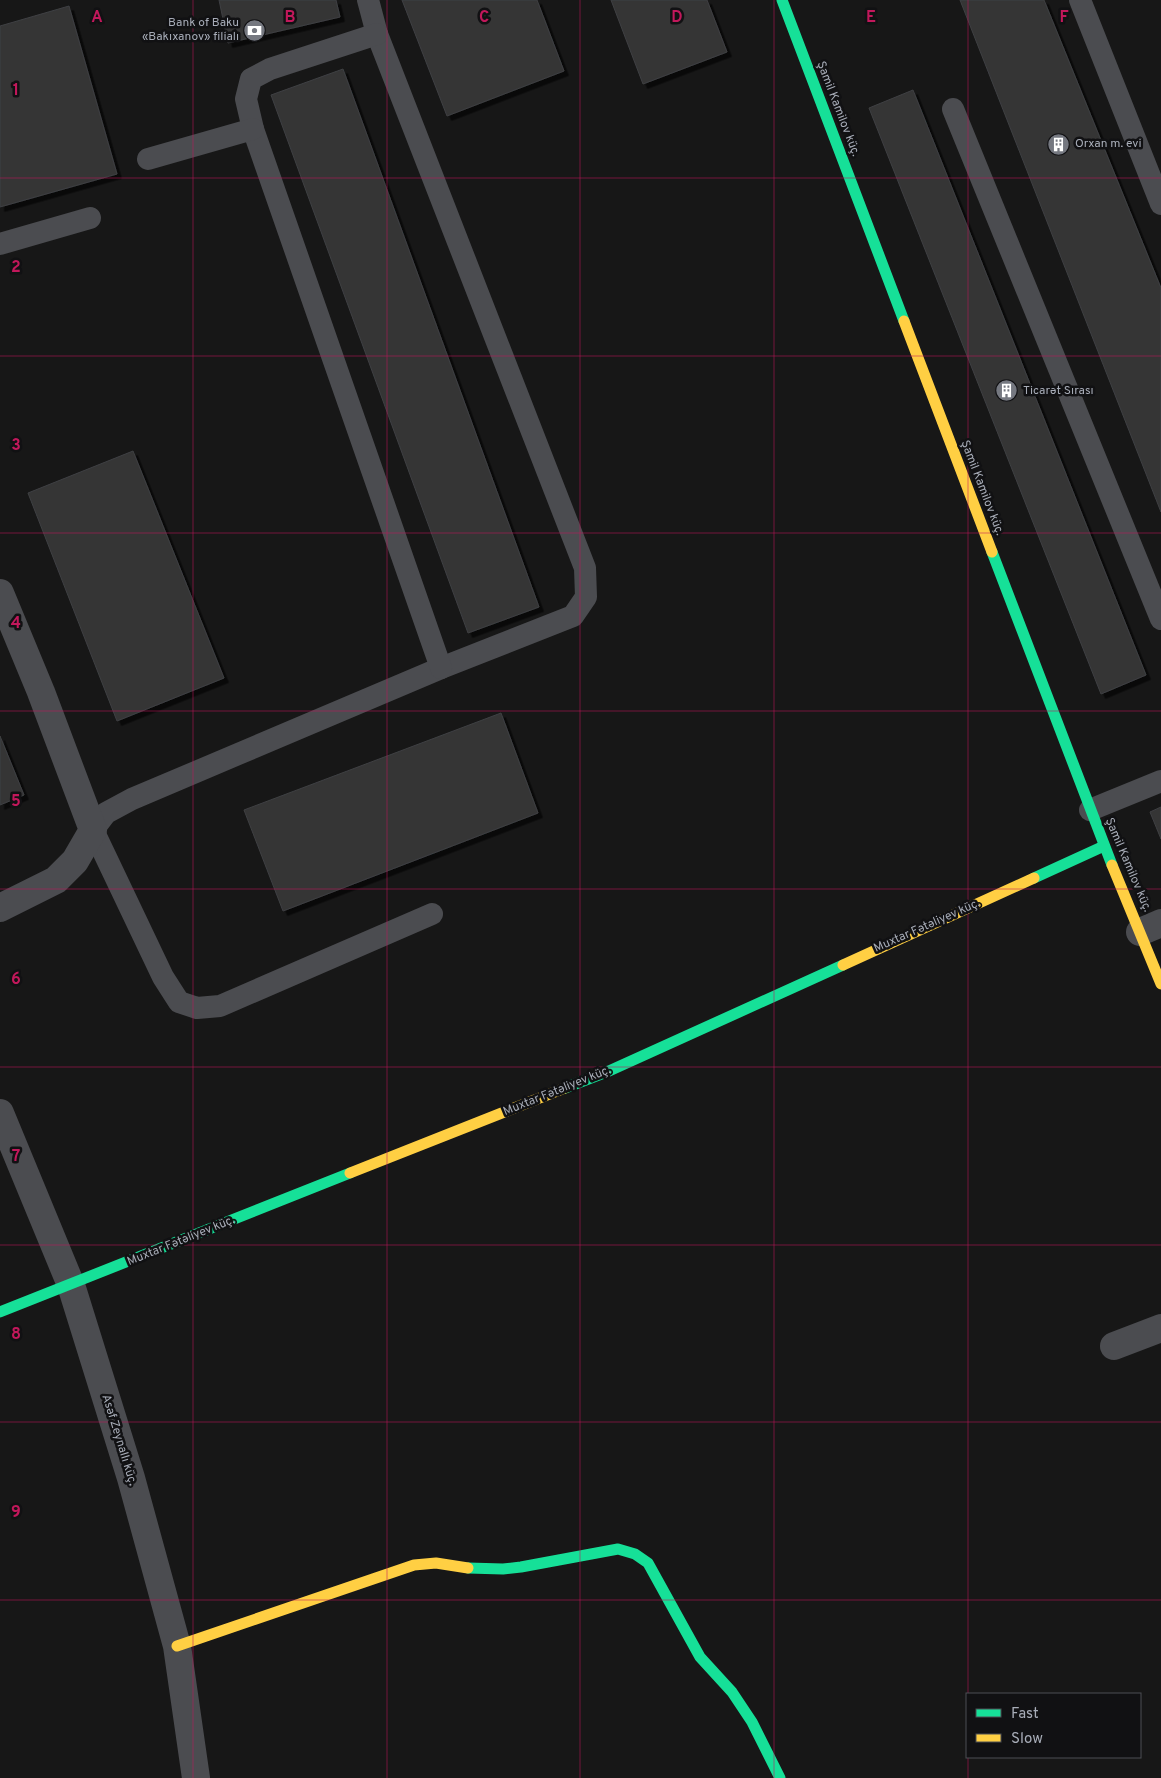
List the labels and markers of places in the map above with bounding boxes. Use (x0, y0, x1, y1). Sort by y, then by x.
place label: Bank of Baku «Bakıxanov» filialı (142, 15, 239, 45)
bank icon: Bank of Baku «Bakıxanov» filialı (243, 18, 267, 42)
building icon: Orxan m. evi (1047, 132, 1071, 156)
place label: Orxan m. evi (1075, 136, 1141, 152)
building icon: Ticarət Sırası (995, 379, 1019, 403)
place label: Ticarət Sırası (1023, 383, 1094, 399)

